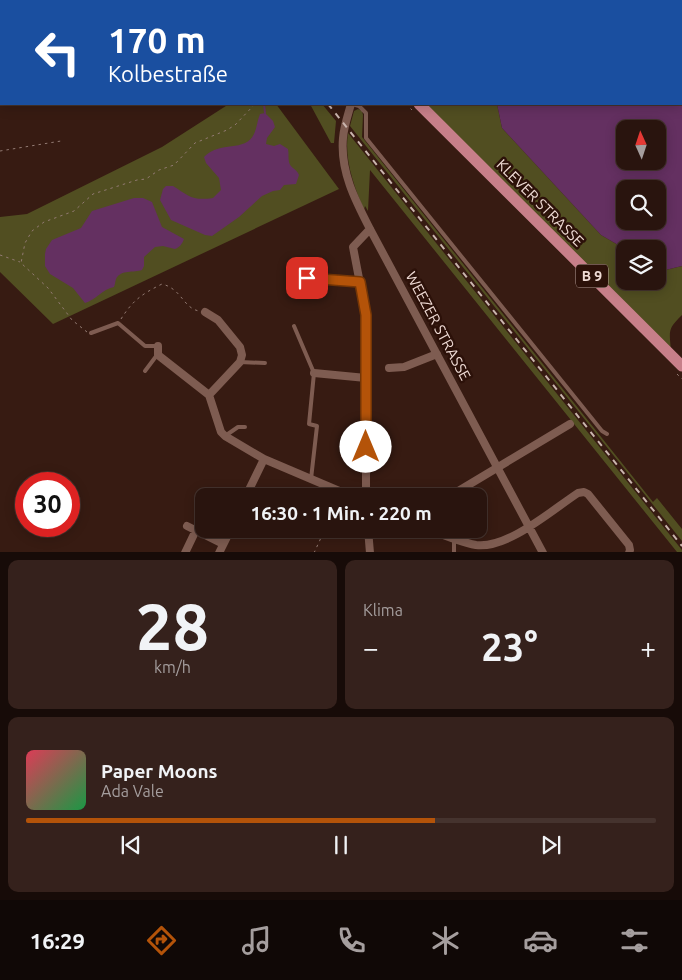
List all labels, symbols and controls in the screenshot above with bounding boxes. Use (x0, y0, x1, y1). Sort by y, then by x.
icon: left (25, 20, 90, 85)
text: 170 m (108, 20, 206, 60)
text: Kolbestraße (108, 61, 228, 86)
north arrow (616, 120, 666, 170)
map controls (616, 120, 666, 290)
street label: KLEVER STRASSE (493, 156, 587, 250)
button: search (616, 180, 666, 230)
button: layers (616, 240, 666, 290)
pin (286, 257, 328, 299)
icon: arrive (293, 264, 321, 292)
road number: B 9 (576, 264, 608, 288)
street label: WEEZER STRASSE (403, 269, 474, 383)
position arrow (339, 420, 391, 472)
speed limit sign: 30 (15, 472, 80, 537)
text: 16:30 · 1 Min. · 220 m (250, 502, 432, 524)
text: 28 (136, 589, 209, 662)
text: Klima (363, 601, 403, 619)
text: 23° (481, 626, 538, 668)
text: − (363, 632, 379, 663)
text: + (640, 632, 656, 663)
text: km/h (154, 658, 191, 676)
text: Paper Moons (101, 760, 218, 782)
text: Ada Vale (101, 782, 164, 800)
icon: previous (117, 831, 145, 859)
icon: pause (327, 831, 355, 859)
icon: next (537, 831, 565, 859)
icon: directions (144, 923, 179, 958)
icon: music (239, 923, 274, 958)
icon: phone (334, 923, 369, 958)
icon: climate (428, 923, 463, 958)
icon: car (523, 923, 558, 958)
icon: filters (617, 923, 652, 958)
text: 16:29 (30, 928, 85, 953)

